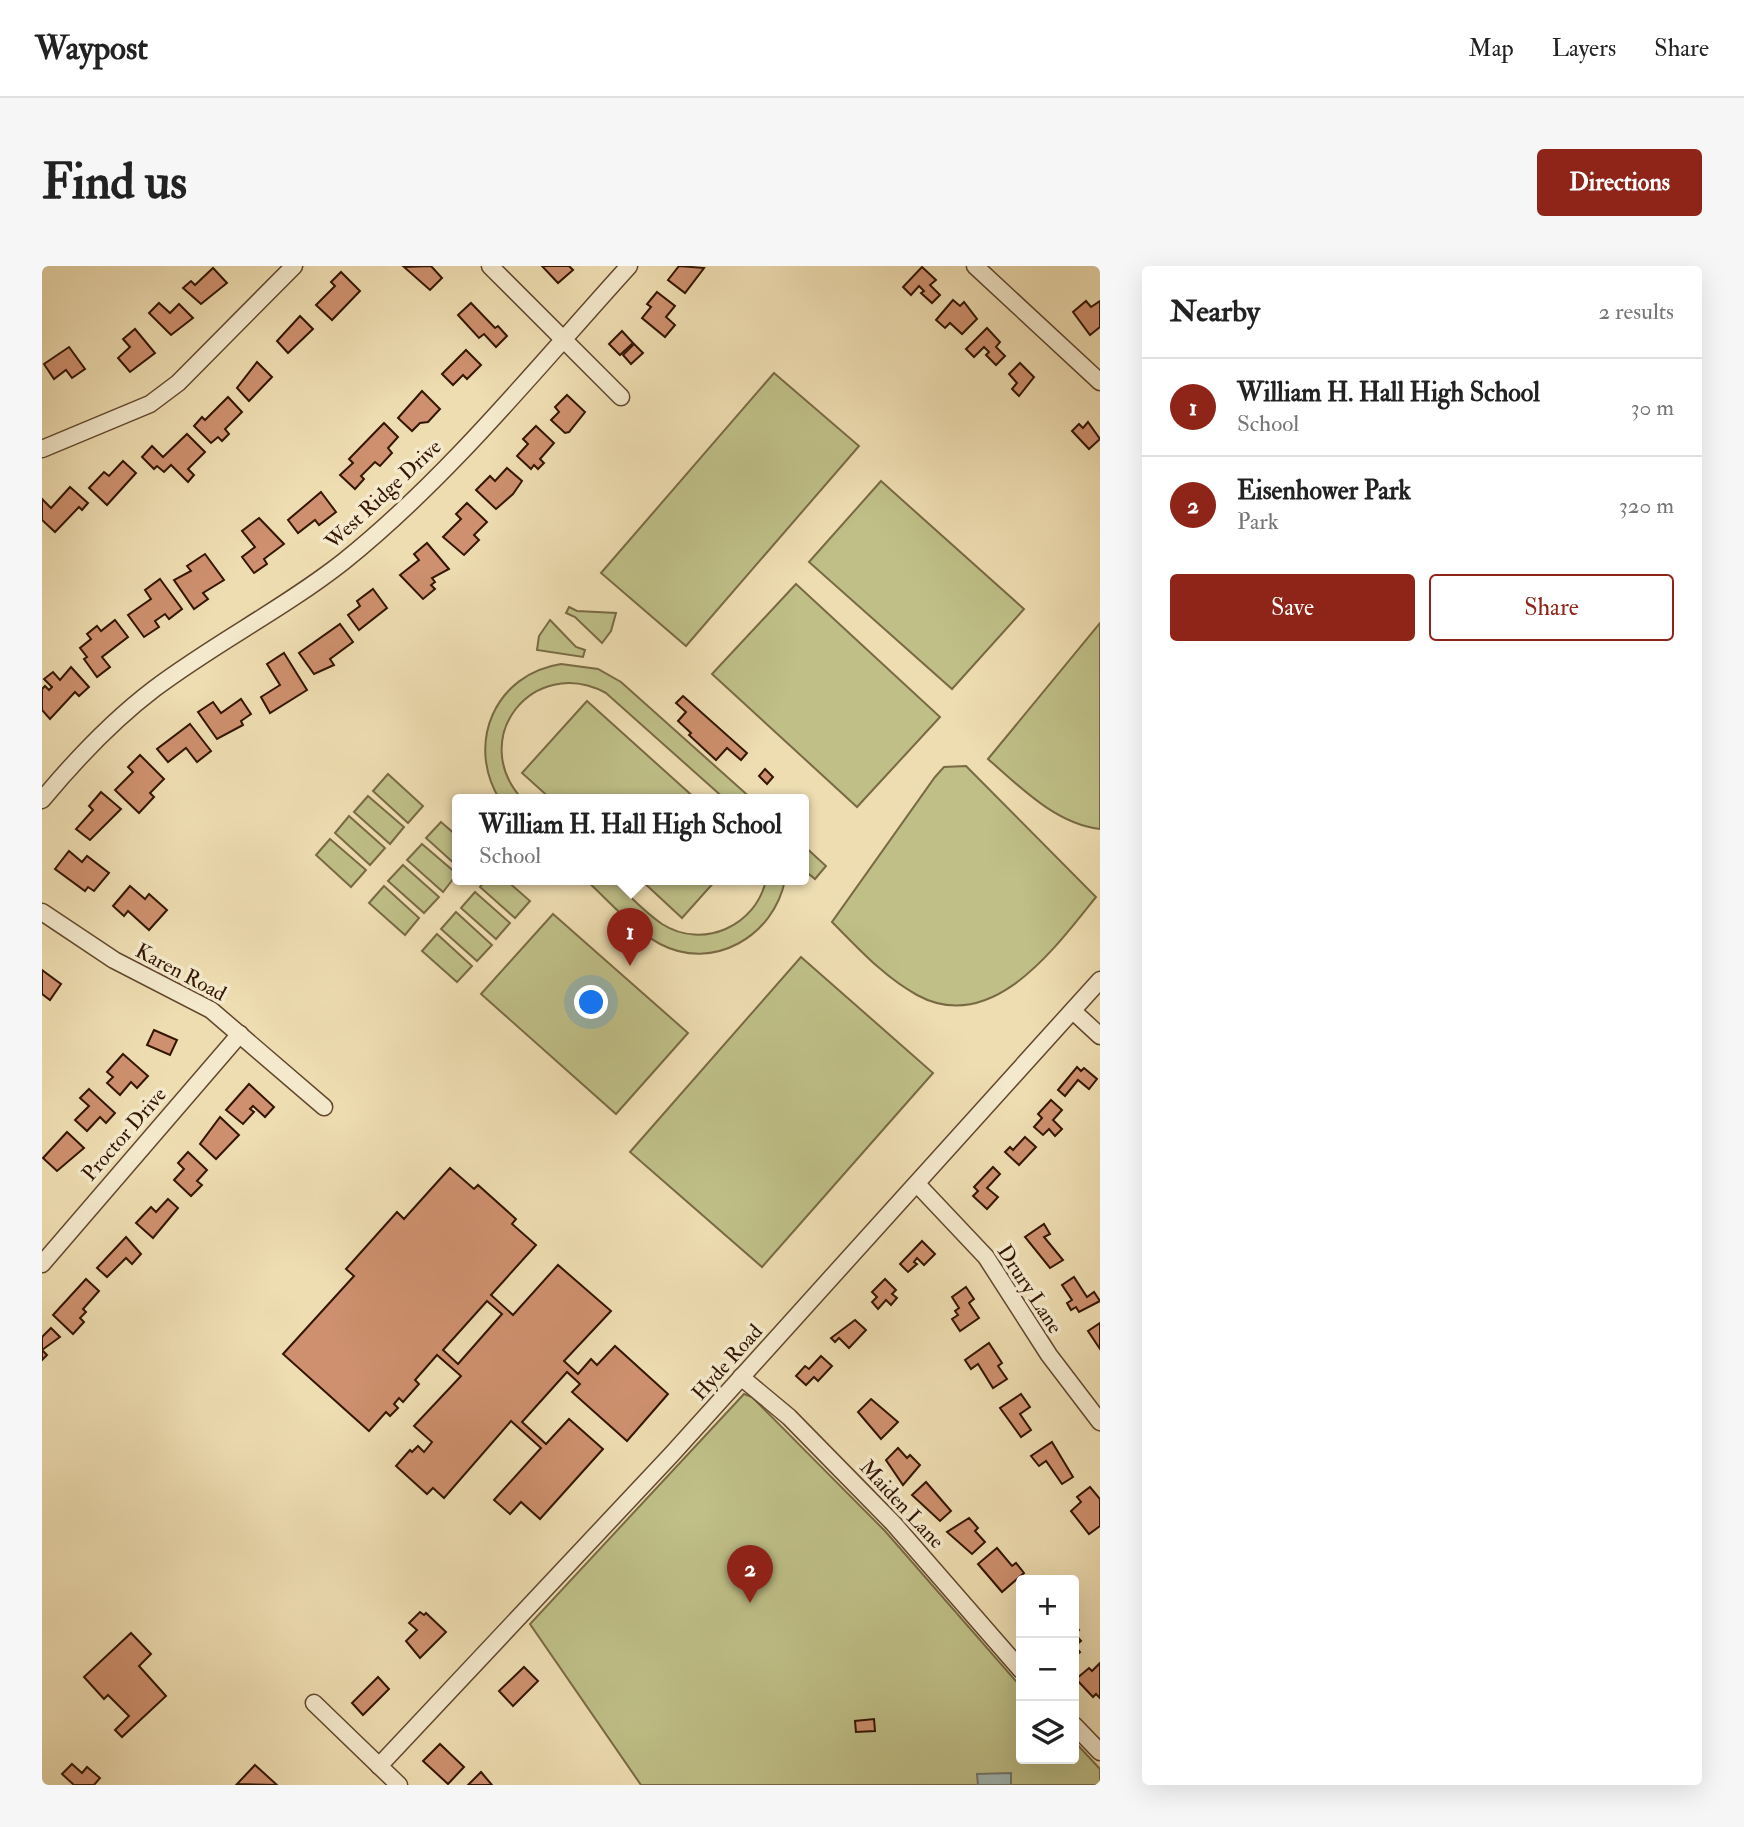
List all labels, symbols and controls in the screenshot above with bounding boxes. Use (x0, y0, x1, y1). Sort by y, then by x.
text: Waypost (35, 28, 148, 69)
text: Map (1469, 33, 1514, 64)
text: Layers (1552, 33, 1616, 64)
text: Share (1654, 33, 1709, 64)
button: Directions (1537, 149, 1702, 216)
text: Find us (42, 152, 187, 213)
text: Nearby (1170, 293, 1260, 330)
text: 2 results (1599, 297, 1674, 326)
text: William H. Hall High School (1237, 377, 1540, 409)
text: 1 (1189, 393, 1197, 422)
text: 30 m (1631, 393, 1674, 422)
text: School (1237, 409, 1299, 438)
street label: West Ridge Drive (319, 433, 447, 556)
text: Eisenhower Park (1237, 475, 1411, 507)
text: 2 (1187, 491, 1199, 520)
text: 320 m (1619, 491, 1674, 520)
text: Park (1237, 507, 1279, 536)
button: Save (1170, 574, 1415, 641)
button: Share (1429, 574, 1674, 641)
popup (452, 794, 809, 885)
text: William H. Hall High School (479, 809, 782, 841)
text: School (479, 841, 541, 870)
pin: 1 (607, 908, 653, 966)
street label: Karen Road (131, 937, 231, 1008)
your location (574, 985, 608, 1019)
street label: Proctor Drive (76, 1082, 173, 1187)
street label: Drury Lane (991, 1240, 1068, 1339)
street label: Hyde Road (686, 1318, 769, 1406)
street label: Maiden Lane (854, 1454, 950, 1555)
pin: 2 (727, 1545, 773, 1603)
map controls (1016, 1575, 1079, 1764)
button: + (1016, 1575, 1079, 1638)
button: − (1016, 1638, 1079, 1701)
button: layers (1016, 1701, 1079, 1764)

